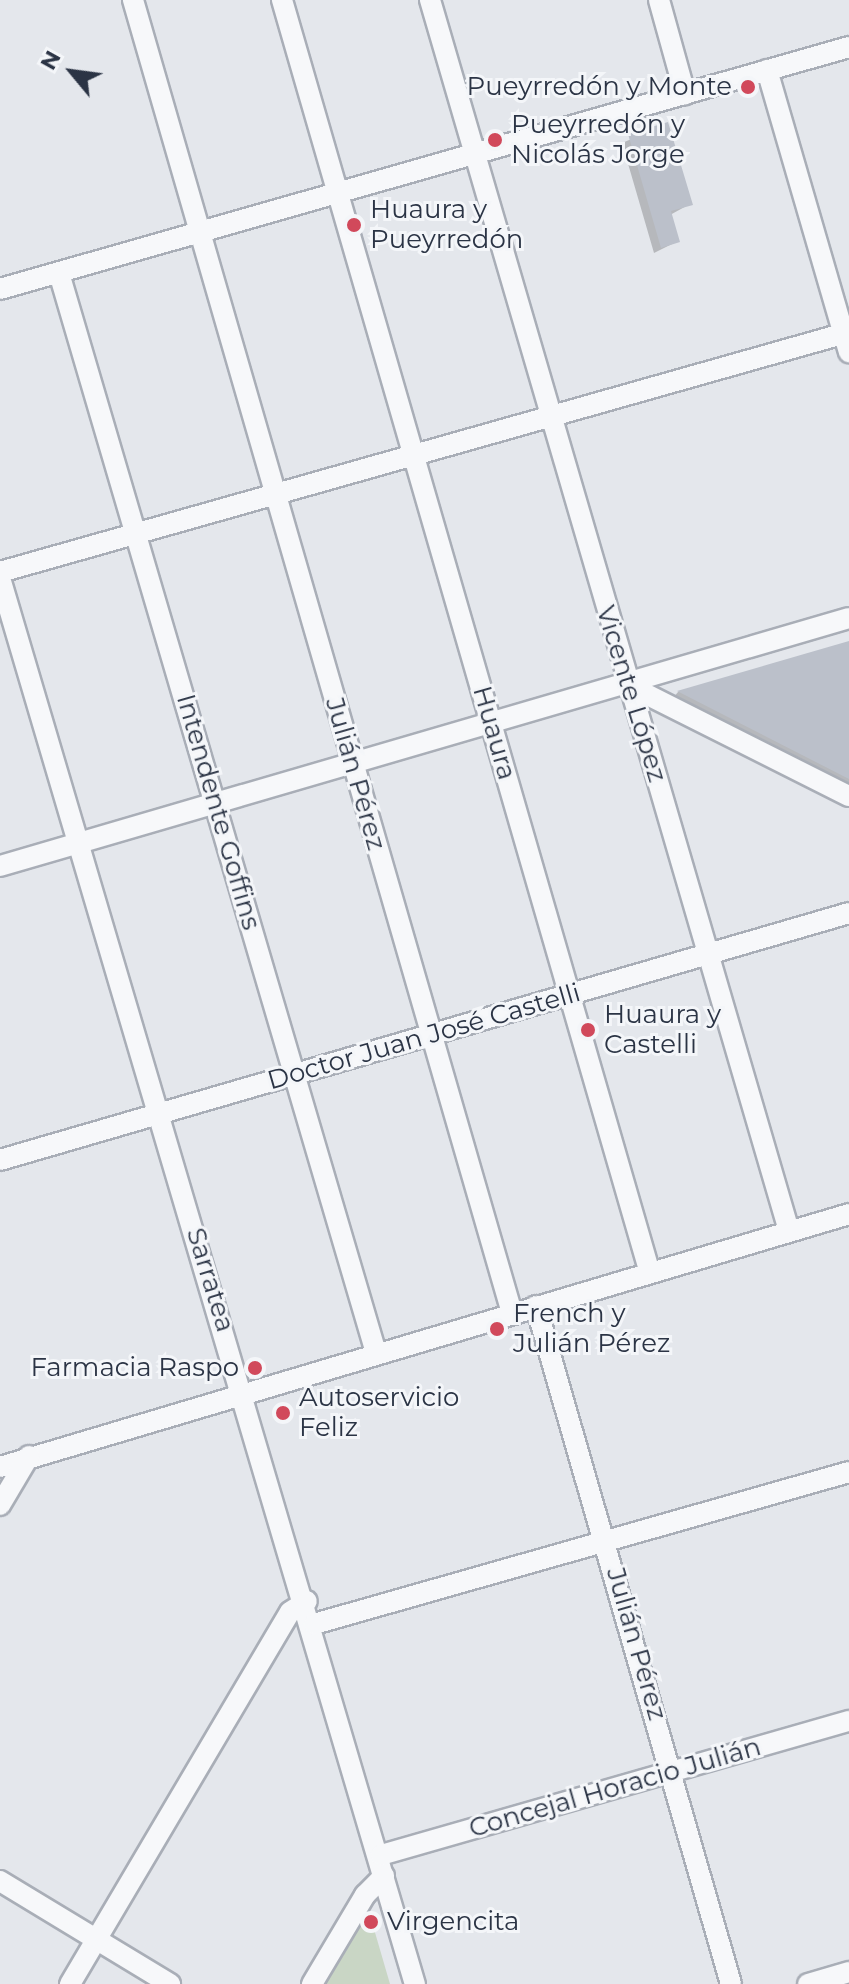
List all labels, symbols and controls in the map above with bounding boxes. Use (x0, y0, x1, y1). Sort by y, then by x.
north arrow (32, 32, 112, 112)
text: N (34, 46, 67, 74)
place label: Pueyrredón y Monte (467, 71, 732, 103)
marker: Pueyrredón y Monte (739, 78, 757, 96)
place label: Pueyrredón y Nicolás Jorge (511, 109, 685, 170)
marker: Pueyrredón y Nicolás Jorge (486, 131, 504, 149)
place label: Huaura y Pueyrredón (370, 194, 523, 256)
marker: Huaura y Pueyrredón (345, 216, 363, 234)
street label: Vicente López (589, 602, 673, 786)
street label: Huaura (466, 682, 522, 784)
street label: Intendente Goffins (169, 691, 267, 933)
street label: Julián Pérez (318, 694, 392, 854)
street label: Doctor Juan José Castelli (264, 977, 584, 1097)
place label: Huaura y Castelli (604, 999, 721, 1060)
marker: Huaura y Castelli (579, 1021, 597, 1039)
street label: Sarratea (179, 1224, 241, 1336)
place label: French y Julián Pérez (513, 1298, 670, 1360)
marker: French y Julián Pérez (488, 1320, 506, 1338)
place label: Farmacia Raspo (30, 1352, 239, 1384)
marker: Farmacia Raspo (246, 1359, 264, 1377)
place label: Autoservicio Feliz (299, 1382, 459, 1444)
marker: Autoservicio Feliz (274, 1404, 292, 1422)
street label: Julián Pérez (599, 1564, 673, 1724)
street label: Concejal Horacio Julián (466, 1731, 764, 1845)
place label: Virgencita (387, 1906, 519, 1938)
marker: Virgencita (362, 1913, 380, 1931)

